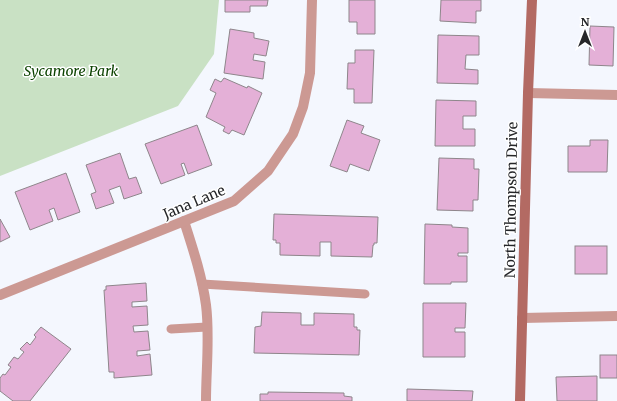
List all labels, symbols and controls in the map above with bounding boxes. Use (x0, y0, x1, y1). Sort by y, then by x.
north arrow (565, 12, 605, 52)
text: N (581, 15, 590, 29)
park label: Sycamore Park (24, 62, 119, 80)
street label: North Thompson Drive (501, 122, 521, 278)
street label: Jana Lane (159, 181, 228, 223)

